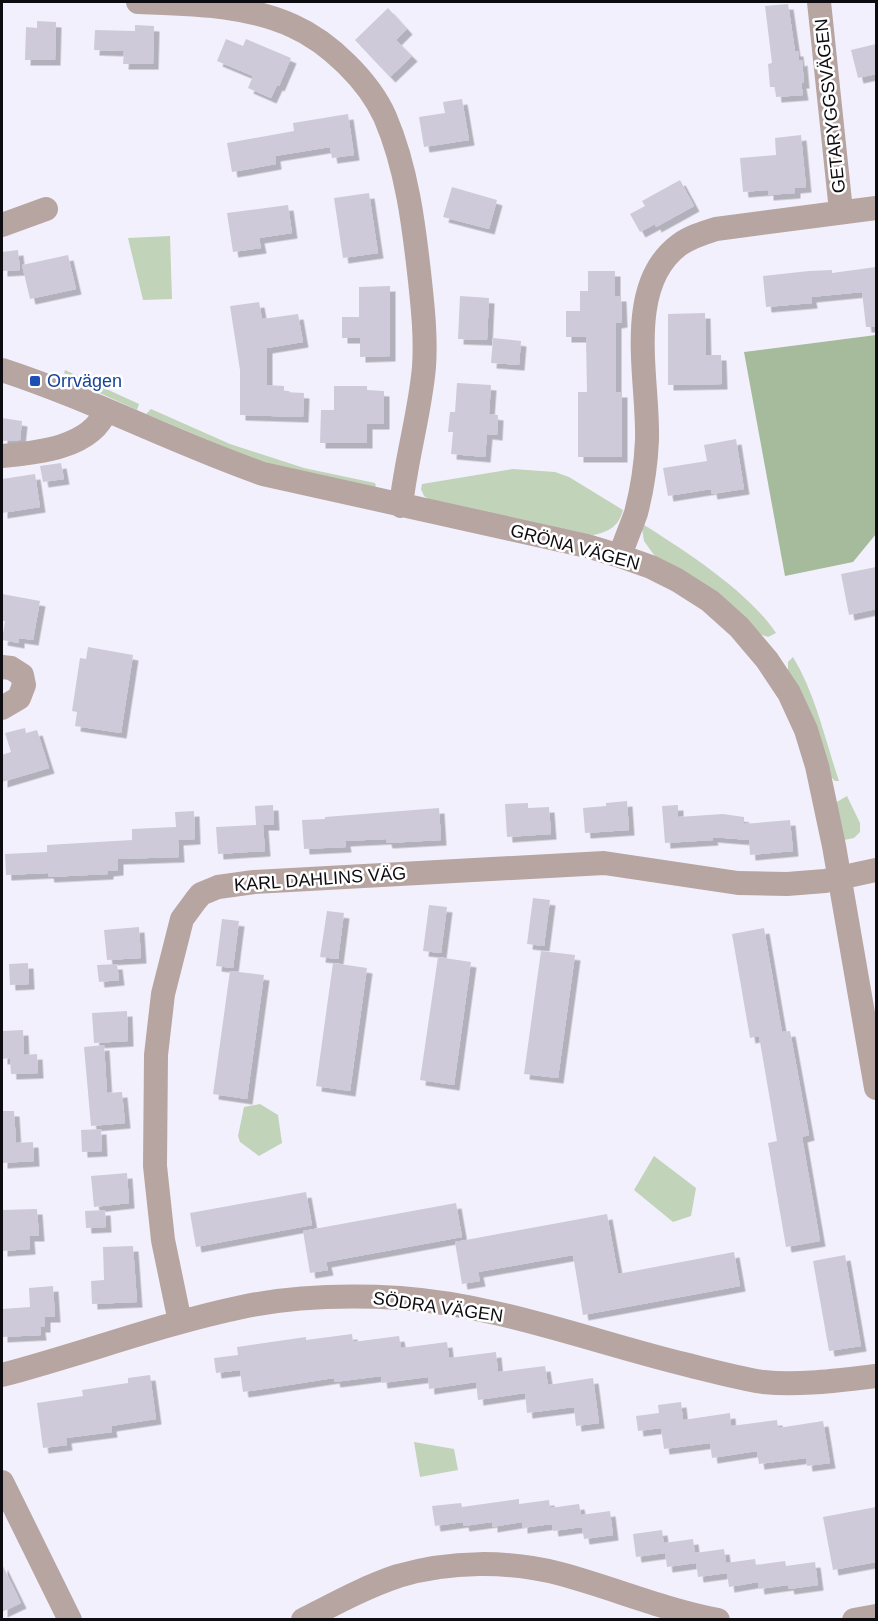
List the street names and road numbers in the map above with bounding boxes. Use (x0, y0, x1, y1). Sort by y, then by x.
street label: GETARYGGSVÄGEN (811, 18, 849, 194)
street label: GRÖNA VÄGEN (508, 520, 642, 574)
street label: KARL DAHLINS VÄG (233, 863, 407, 895)
street label: SÖDRA VÄGEN (372, 1288, 504, 1326)

